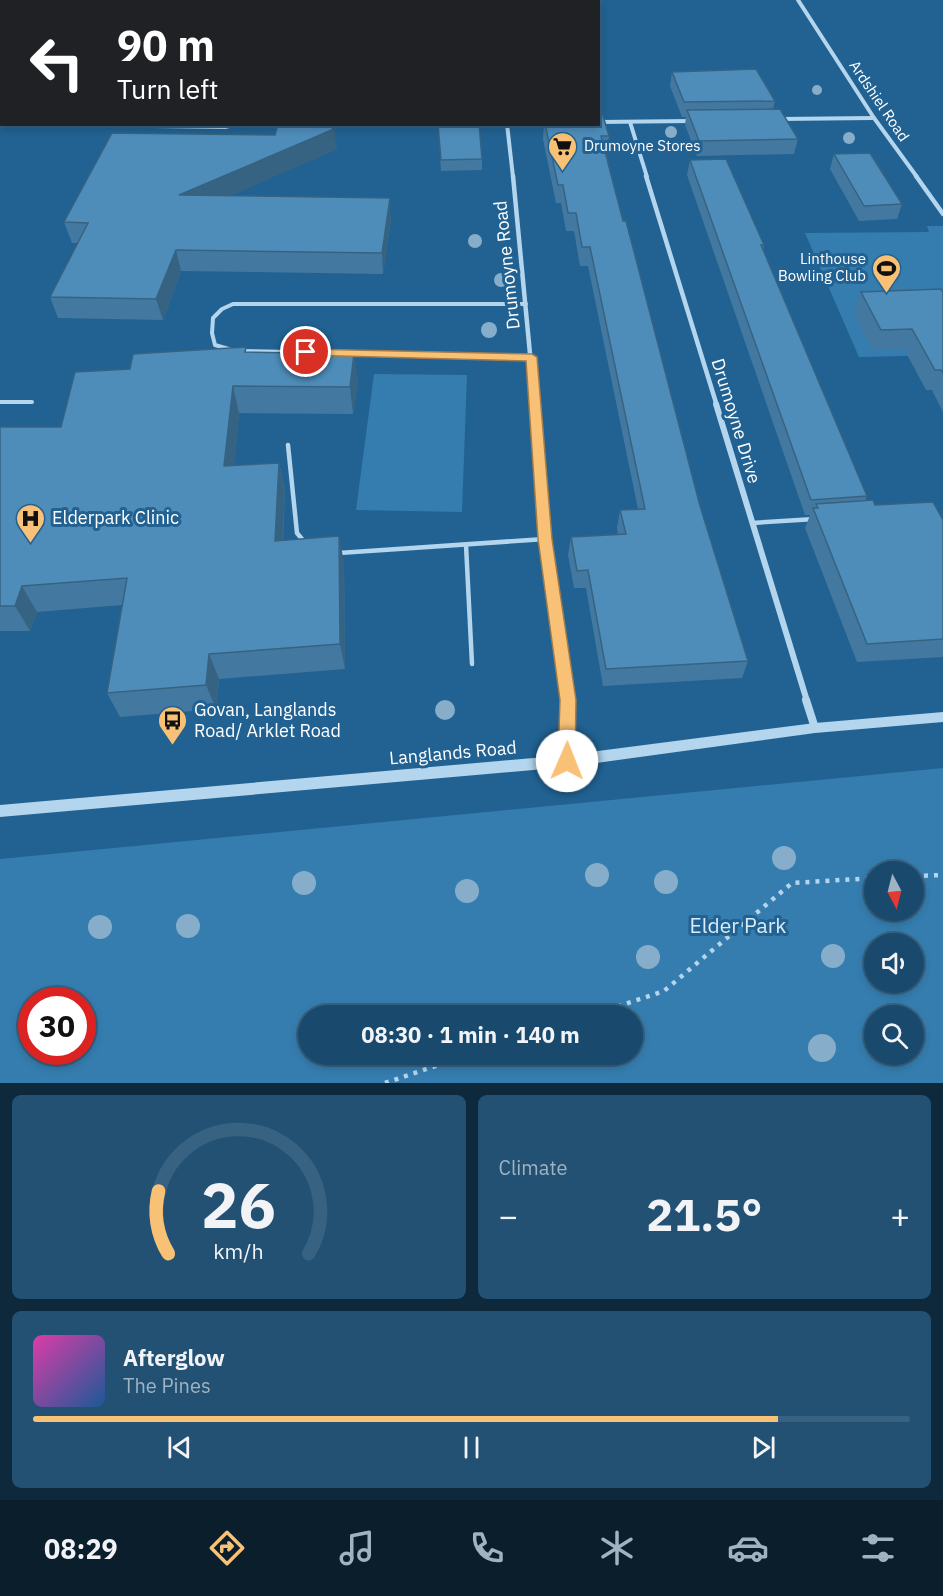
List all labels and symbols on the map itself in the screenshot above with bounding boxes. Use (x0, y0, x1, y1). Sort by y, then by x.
street label: Ardshiel Road (845, 57, 913, 145)
supermarket icon: Drumoyne Stores (547, 130, 579, 172)
place label: Drumoyne Stores (584, 136, 701, 155)
street label: Drumoyne Road (488, 200, 525, 331)
place label: Linthouse Bowling Club (778, 249, 866, 285)
sports icon: Linthouse Bowling Club (871, 252, 903, 294)
pin (280, 326, 331, 377)
street label: Drumoyne Drive (707, 355, 766, 486)
hospital icon: Elderpark Clinic (15, 502, 47, 544)
place label: Elderpark Clinic (52, 506, 179, 529)
place label: Govan, Langlands Road/ Arklet Road (194, 698, 341, 742)
bus stop icon: Govan, Langlands Road/ Arklet Road (157, 704, 189, 746)
position arrow (535, 729, 599, 793)
street label: Langlands Road (388, 735, 518, 770)
north arrow (864, 861, 924, 921)
park label: Elder Park (690, 911, 786, 939)
speed limit sign: 30 (18, 987, 96, 1065)

